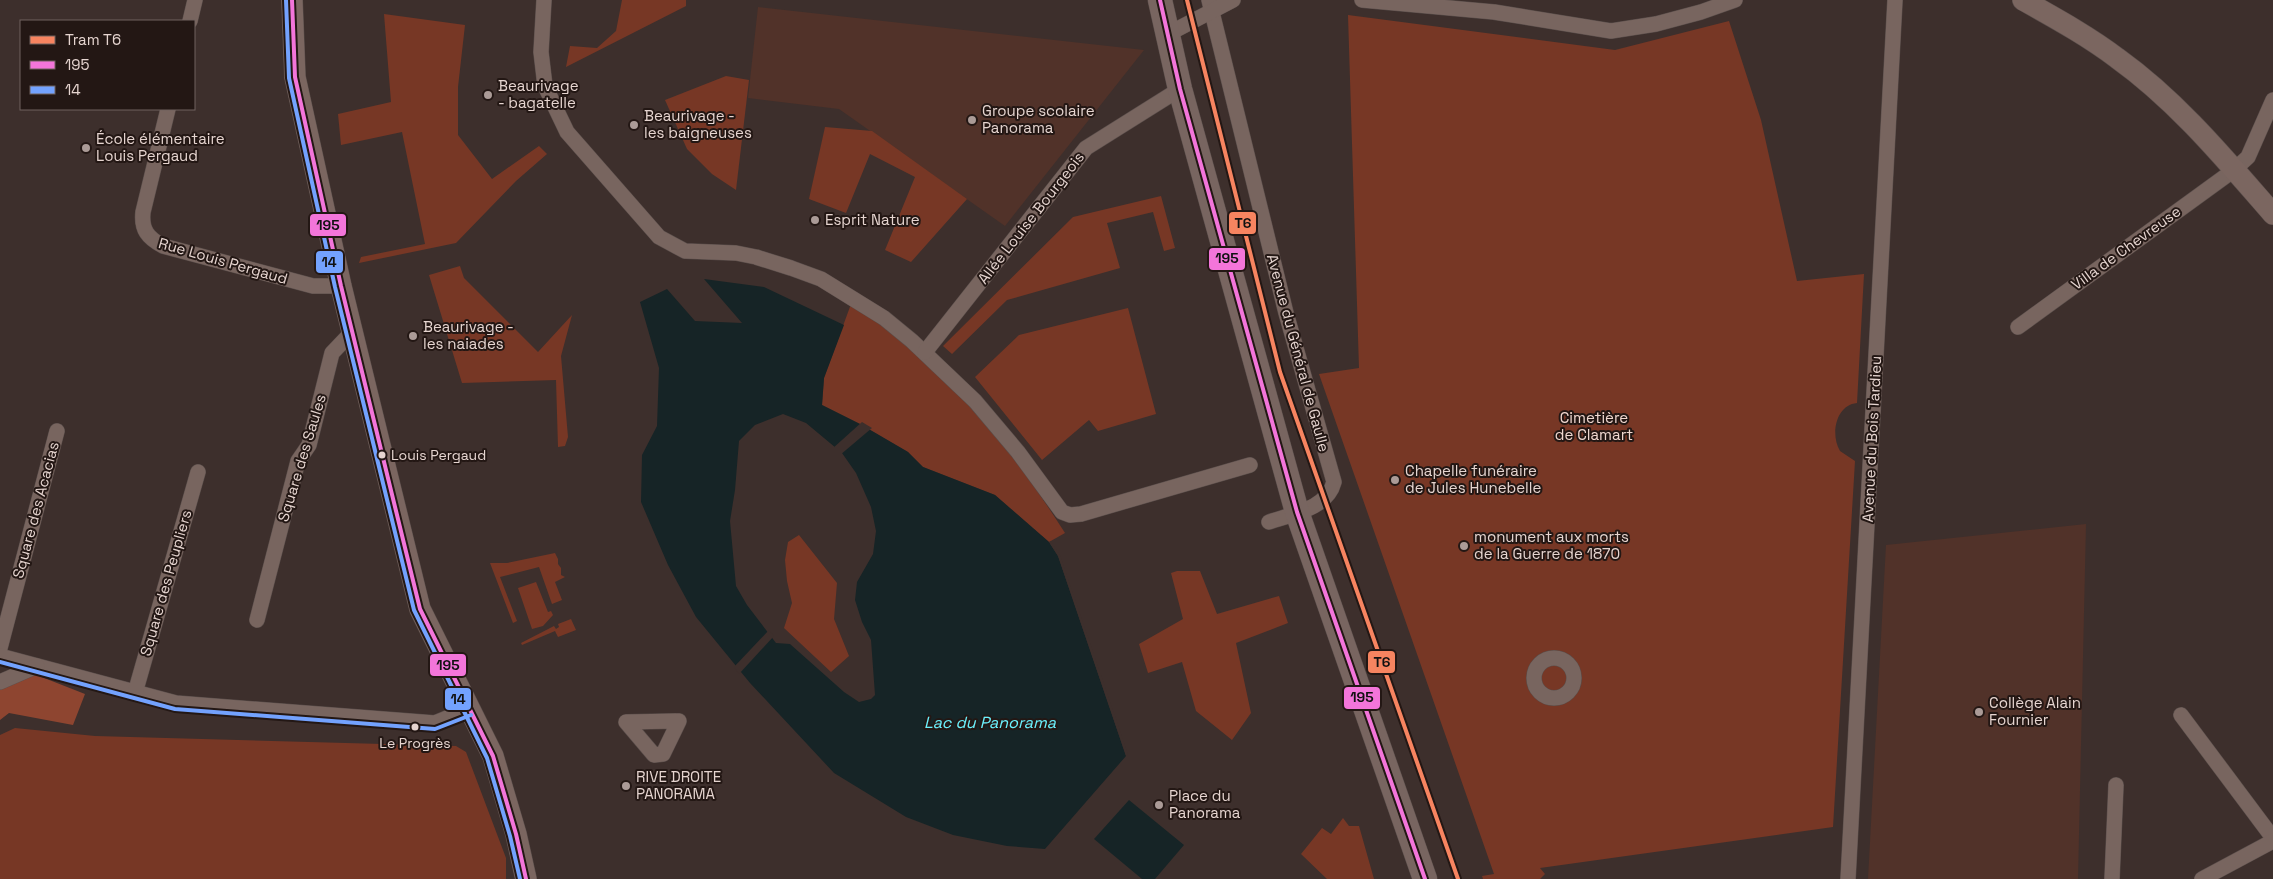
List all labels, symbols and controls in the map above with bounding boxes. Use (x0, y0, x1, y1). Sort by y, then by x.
legend (20, 20, 195, 110)
text: Tram T6 (65, 30, 121, 49)
text: 195 (65, 55, 89, 74)
place label: Beaurivage - bagatelle (498, 76, 579, 112)
text: 14 (65, 80, 81, 99)
marker: Beaurivage - bagatelle (482, 89, 494, 101)
place label: Groupe scolaire Panorama (982, 101, 1095, 137)
place label: Beaurivage - les baigneuses (644, 106, 752, 142)
marker: Groupe scolaire Panorama (966, 114, 978, 126)
marker: Beaurivage - les baigneuses (628, 119, 640, 131)
place label: École élémentaire Louis Pergaud (96, 129, 225, 165)
marker: École élémentaire Louis Pergaud (80, 142, 92, 154)
street label: Allée Louise Bourgeois (973, 148, 1088, 288)
street label: Villa de Chevreuse (2067, 201, 2184, 294)
place label: Esprit Nature (825, 210, 920, 229)
line badge: T6 (1228, 211, 1257, 235)
line badge: 195 (309, 213, 347, 237)
marker: Esprit Nature (809, 214, 821, 226)
text: T6 (1235, 214, 1252, 232)
text: 195 (316, 216, 340, 234)
street label: Rue Louis Pergaud (156, 233, 290, 288)
line badge: 195 (1208, 247, 1246, 271)
text: 195 (1215, 249, 1239, 267)
line badge: 14 (315, 250, 344, 274)
street label: Avenue du Général de Gaulle (1263, 252, 1334, 454)
text: 14 (321, 253, 337, 271)
place label: Beaurivage - les naiades (423, 317, 514, 353)
marker: Beaurivage - les naiades (407, 330, 419, 342)
street label: Avenue du Bois Tardieu (1858, 355, 1885, 523)
street label: Square des Saules (273, 392, 330, 524)
park label: Cimetière de Clamart (1555, 408, 1633, 444)
street label: Square des Acacias (8, 439, 63, 580)
place label: Louis Pergaud (391, 446, 486, 464)
marker: Louis Pergaud (377, 450, 387, 460)
place label: Chapelle funéraire de Jules Hunebelle (1405, 461, 1541, 497)
marker: Chapelle funéraire de Jules Hunebelle (1389, 474, 1401, 486)
street label: Square des Peupliers (136, 507, 196, 658)
place label: monument aux morts de la Guerre de 1870 (1474, 527, 1629, 563)
marker: monument aux morts de la Guerre de 1870 (1458, 540, 1470, 552)
line badge: T6 (1367, 650, 1396, 674)
line badge: 195 (429, 653, 467, 677)
text: T6 (1374, 653, 1391, 671)
text: 195 (436, 656, 460, 674)
line badge: 195 (1343, 686, 1381, 710)
line badge: 14 (444, 687, 472, 711)
text: 195 (1350, 688, 1374, 706)
text: 14 (450, 690, 466, 708)
place label: Collège Alain Fournier (1989, 693, 2081, 729)
marker: Collège Alain Fournier (1973, 706, 1985, 718)
water label: Lac du Panorama (924, 712, 1057, 733)
marker: Le Progrès (410, 722, 420, 732)
place label: Le Progrès (379, 734, 451, 752)
place label: RIVE DROITE PANORAMA (636, 767, 721, 803)
marker: RIVE DROITE PANORAMA (620, 780, 632, 792)
place label: Place du Panorama (1169, 786, 1241, 822)
marker: Place du Panorama (1153, 799, 1165, 811)

